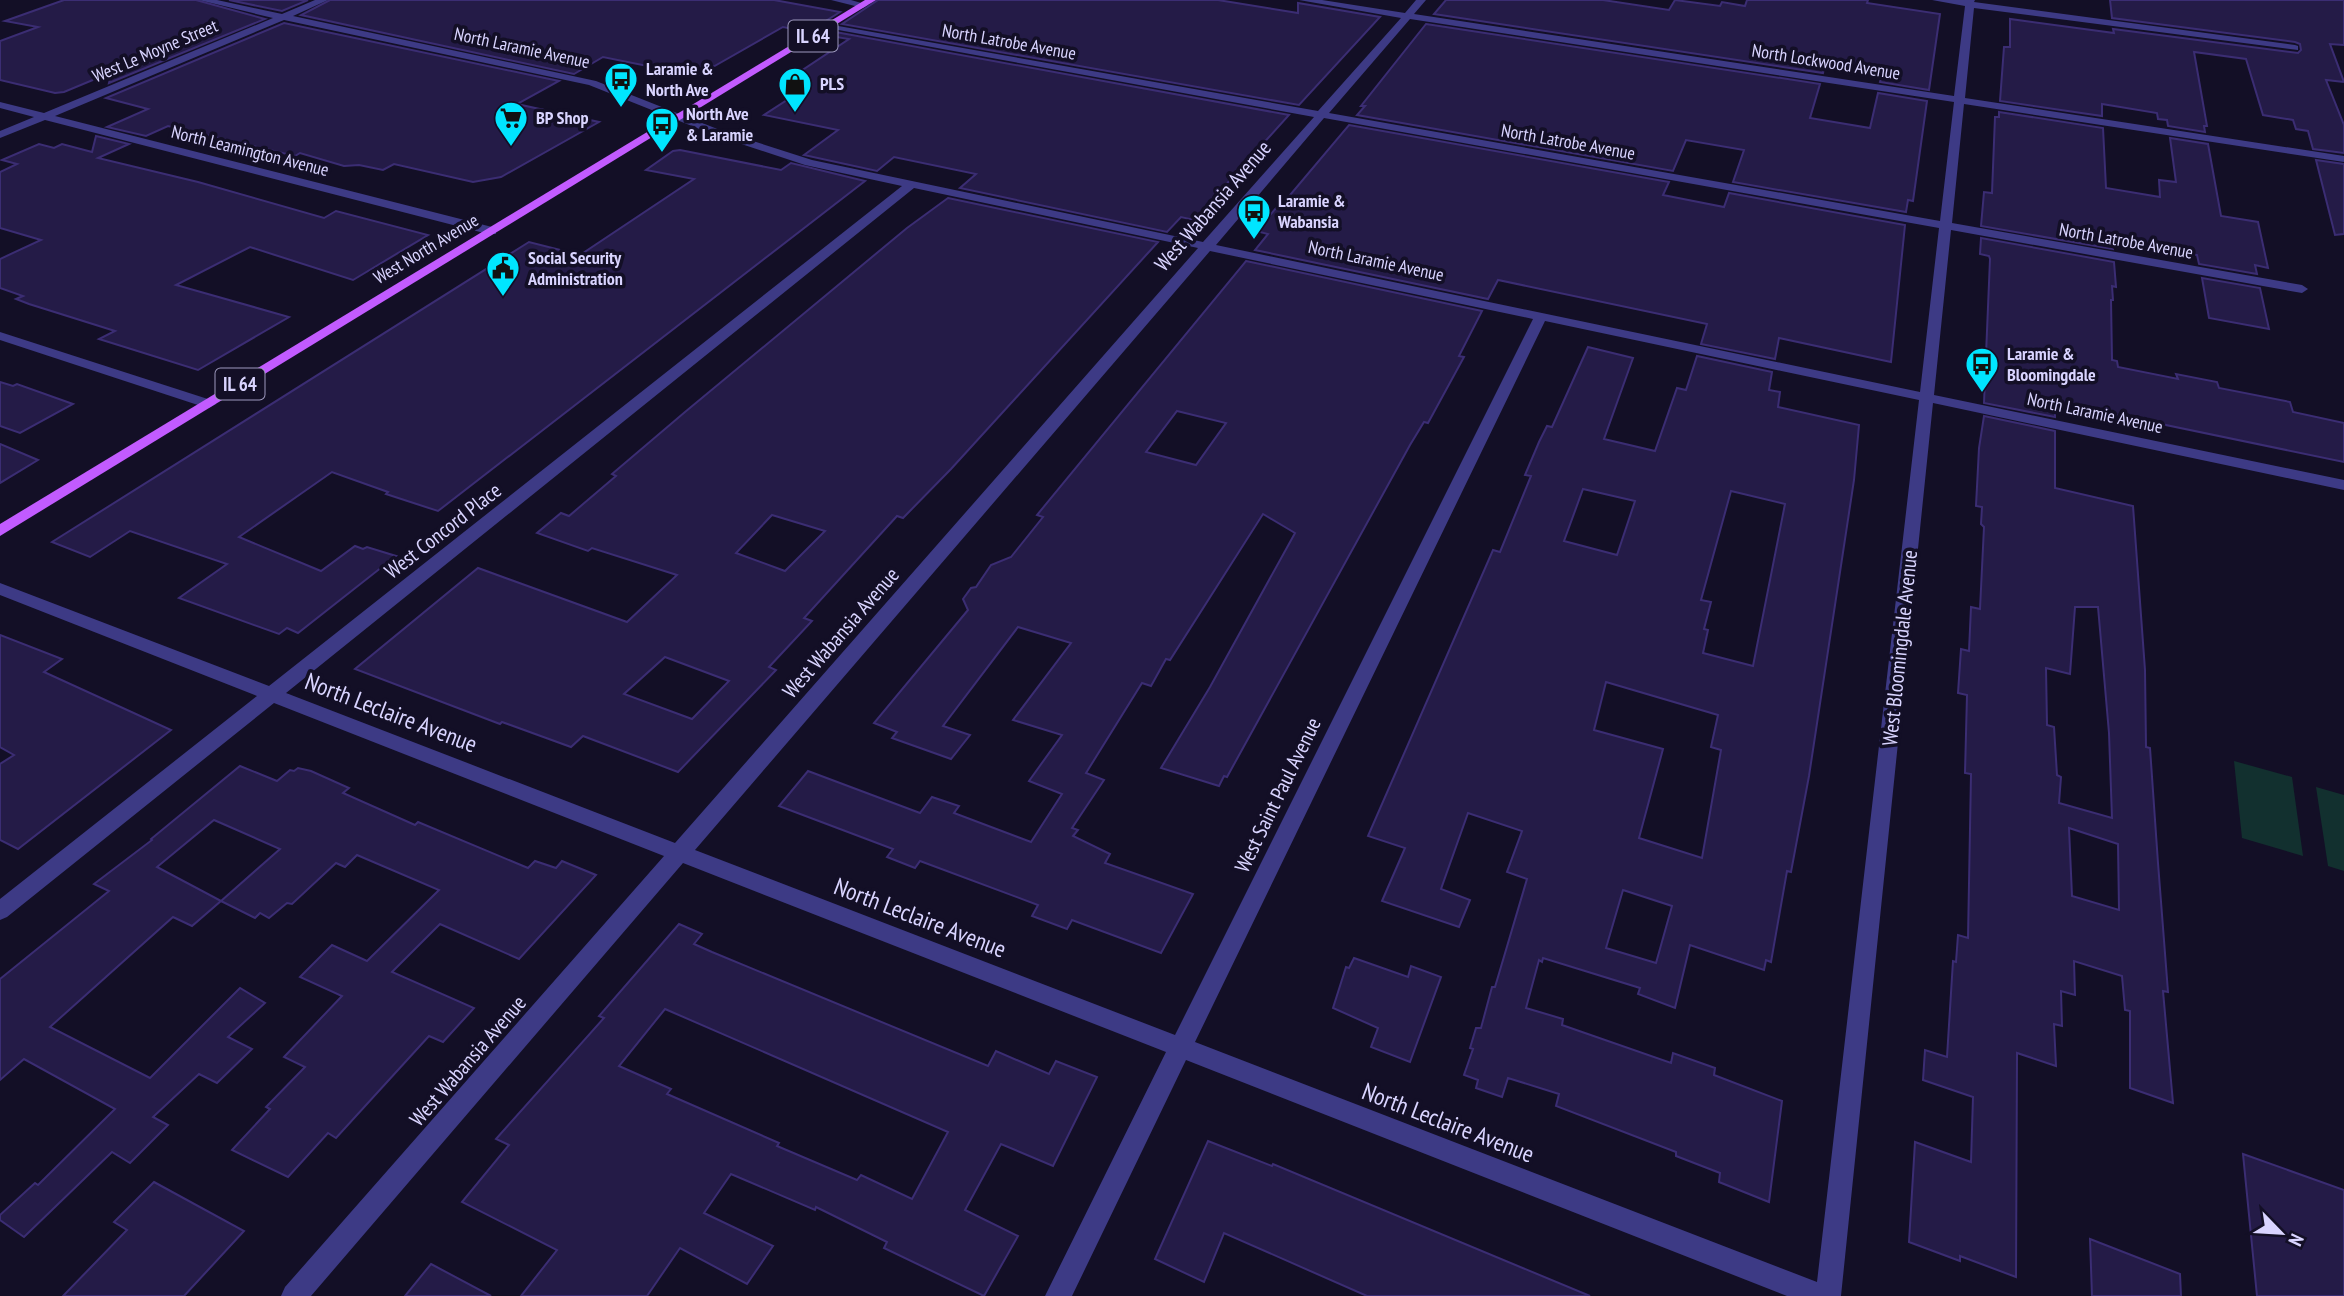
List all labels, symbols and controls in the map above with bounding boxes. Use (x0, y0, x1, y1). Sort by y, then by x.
street label: West Le Moyne Street (89, 14, 221, 87)
street label: North Latrobe Avenue (940, 18, 1078, 65)
road number: IL 64 (788, 20, 838, 52)
street label: North Laramie Avenue (452, 22, 592, 73)
street label: North Lockwood Avenue (1750, 38, 1902, 85)
place label: Laramie & North Ave (646, 57, 713, 101)
bus stop icon: Laramie & North Ave (602, 60, 640, 109)
shop icon: PLS (776, 65, 814, 114)
place label: PLS (820, 72, 844, 95)
supermarket icon: BP Shop (492, 99, 530, 148)
place label: North Ave & Laramie (686, 102, 754, 146)
bus stop icon: North Ave & Laramie (643, 105, 681, 154)
place label: BP Shop (536, 106, 589, 129)
street label: North Latrobe Avenue (1499, 118, 1637, 165)
street label: North Leamington Avenue (169, 120, 331, 181)
street label: West Wabansia Avenue (1148, 135, 1277, 277)
place label: Laramie & Wabansia (1277, 189, 1345, 233)
bus stop icon: Laramie & Wabansia (1235, 192, 1273, 241)
street label: West North Avenue (369, 208, 482, 289)
street label: North Latrobe Avenue (2057, 217, 2195, 264)
street label: North Laramie Avenue (1306, 235, 1446, 286)
place label: Social Security Administration (527, 246, 623, 290)
public building icon: Social Security Administration (484, 249, 522, 298)
place label: Laramie & Bloomingdale (2007, 342, 2096, 386)
bus stop icon: Laramie & Bloomingdale (1963, 345, 2001, 394)
road number: IL 64 (216, 368, 264, 400)
street label: North Laramie Avenue (2025, 387, 2165, 438)
street label: West Concord Place (379, 477, 506, 585)
street label: West Bloomingdale Avenue (1876, 549, 1923, 747)
street label: West Wabansia Avenue (776, 562, 905, 704)
street label: North Leclaire Avenue (301, 665, 482, 760)
street label: West Saint Paul Avenue (1228, 713, 1327, 877)
street label: North Leclaire Avenue (830, 870, 1011, 965)
street label: West Wabansia Avenue (403, 990, 532, 1132)
street label: North Leclaire Avenue (1358, 1075, 1539, 1170)
north arrow (2246, 1198, 2316, 1268)
text: N (2283, 1230, 2309, 1250)

